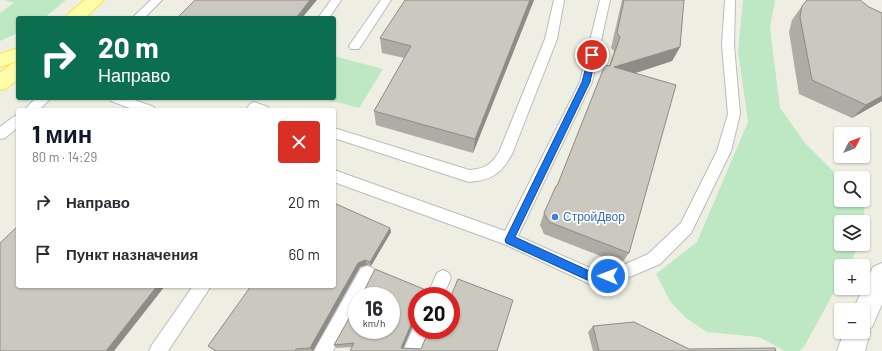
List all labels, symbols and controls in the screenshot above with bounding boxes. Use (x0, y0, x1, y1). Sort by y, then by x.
text: 20 m (98, 30, 159, 64)
icon: right (32, 32, 84, 84)
pin (575, 38, 609, 72)
icon: arrive (581, 44, 603, 66)
text: Направо (98, 64, 170, 86)
text: 1 мин (32, 119, 92, 148)
button: close (278, 121, 320, 163)
north arrow (834, 127, 870, 163)
map controls (834, 127, 870, 339)
text: 80 m · 14:29 (32, 149, 97, 165)
button: search (834, 171, 870, 207)
icon: right (32, 191, 54, 213)
text: Направо (66, 193, 130, 211)
text: 20 m (288, 193, 320, 211)
place label: СтройДвор (563, 209, 625, 224)
marker: СтройДвор (550, 212, 560, 222)
button: layers (834, 215, 870, 251)
icon: arrive (32, 243, 54, 265)
text: Пункт назначения (66, 245, 198, 263)
text: 60 m (288, 245, 320, 263)
position arrow (587, 255, 629, 297)
button: + (834, 259, 870, 295)
speed limit sign: 20 (408, 287, 460, 339)
text: 16 (365, 296, 383, 320)
button: − (834, 303, 870, 339)
text: km/h (363, 317, 385, 329)

